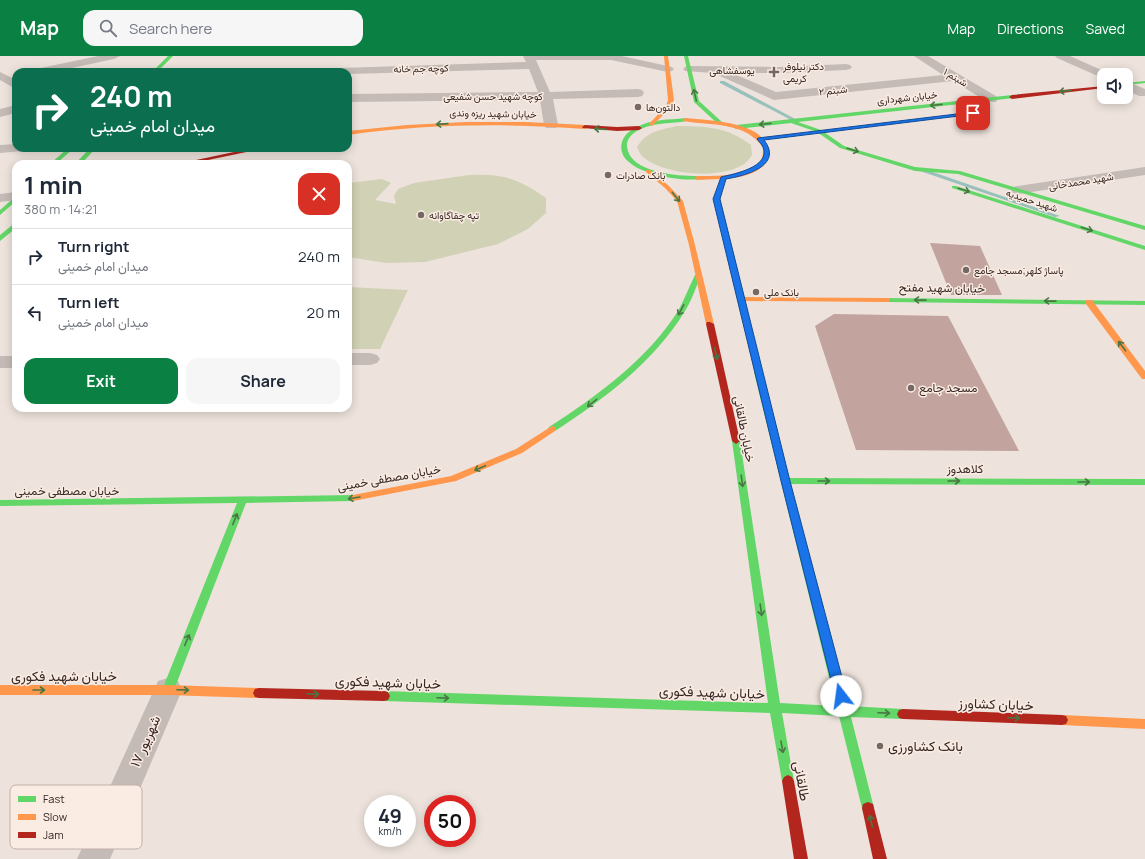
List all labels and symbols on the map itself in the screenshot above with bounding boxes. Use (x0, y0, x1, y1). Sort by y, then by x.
place label: دکتر نیلوفر کریمی (782, 59, 824, 85)
street label: کوچه جم خانه (393, 61, 449, 76)
street label: یوسفشاهی (709, 63, 755, 77)
street label: شبنم ۱ (941, 64, 971, 90)
marker: دکتر نیلوفر کریمی (768, 66, 780, 78)
street label: شبنم ۲ (818, 82, 848, 98)
street label: خیابان شهرداری (876, 87, 938, 107)
one-way arrow (1059, 87, 1072, 95)
street label: کوچه شهید حسن شفیعی (443, 89, 543, 104)
one-way arrow (691, 89, 698, 102)
pin (956, 96, 990, 130)
place label: دالتون‌ها (646, 100, 681, 114)
one-way arrow (930, 101, 943, 109)
marker: دالتون‌ها (633, 102, 643, 112)
street label: خیابان شهید ریزه وندی (449, 105, 537, 121)
one-way arrow (436, 120, 449, 127)
one-way arrow (759, 120, 772, 128)
one-way arrow (594, 125, 607, 132)
one-way arrow (846, 147, 859, 154)
place label: بانک صادرات (616, 168, 665, 182)
street label: شهید محمدخانی (1047, 169, 1115, 193)
marker: بانک صادرات (603, 170, 613, 180)
street label: شهید حمیدیه (1004, 185, 1060, 215)
one-way arrow (957, 187, 970, 194)
one-way arrow (672, 192, 681, 202)
place label: تپه چقاگاوانه (429, 208, 479, 223)
marker: تپه چقاگاوانه (416, 210, 426, 220)
one-way arrow (1081, 226, 1093, 234)
place label: پاساژ کلهر;مسجد جامع (974, 263, 1064, 278)
marker: پاساژ کلهر;مسجد جامع (961, 265, 971, 275)
street label: خیابان شهید مفتح (899, 278, 985, 298)
place label: بانک ملی (764, 285, 799, 299)
marker: بانک ملی (751, 287, 761, 297)
one-way arrow (914, 296, 927, 304)
one-way arrow (1044, 298, 1057, 305)
one-way arrow (677, 304, 684, 316)
one-way arrow (1118, 341, 1126, 352)
one-way arrow (712, 347, 720, 360)
place label: مسجد جامع (919, 379, 977, 397)
marker: مسجد جامع (906, 383, 916, 393)
street label: خیابان طالقانی (730, 394, 759, 464)
one-way arrow (587, 399, 598, 408)
street label: خیابان مصطفی خمینی (336, 460, 442, 495)
street label: کلاهدوز (946, 460, 983, 477)
one-way arrow (474, 464, 486, 472)
one-way arrow (738, 474, 746, 487)
one-way arrow (817, 477, 830, 485)
one-way arrow (947, 477, 960, 485)
one-way arrow (1077, 478, 1090, 486)
street label: خیابان مصطفی خمینی (15, 482, 119, 499)
one-way arrow (348, 495, 361, 503)
one-way arrow (231, 514, 239, 526)
one-way arrow (757, 603, 765, 616)
one-way arrow (184, 635, 192, 647)
street label: خیابان شهید فکوری (11, 666, 117, 685)
street label: خیابان شهید فکوری (335, 670, 441, 693)
position arrow (820, 675, 862, 717)
street label: خیابان شهید فکوری (659, 680, 765, 703)
one-way arrow (32, 686, 45, 694)
one-way arrow (176, 686, 189, 694)
one-way arrow (306, 690, 319, 698)
street label: خیابان کشاورز (957, 693, 1034, 714)
one-way arrow (436, 694, 449, 702)
one-way arrow (877, 709, 890, 717)
street label: ۱۷ شهریور (125, 712, 164, 770)
one-way arrow (1007, 715, 1020, 722)
place label: بانک کشاورزی (888, 736, 963, 755)
one-way arrow (778, 740, 786, 753)
marker: بانک کشاورزی (875, 741, 885, 751)
street label: طالقانی (790, 759, 815, 803)
legend (10, 785, 142, 849)
text: Fast (43, 791, 65, 806)
speed limit sign: 50 (424, 795, 476, 847)
text: Slow (43, 809, 68, 824)
one-way arrow (867, 815, 875, 828)
text: Jam (43, 827, 64, 842)

